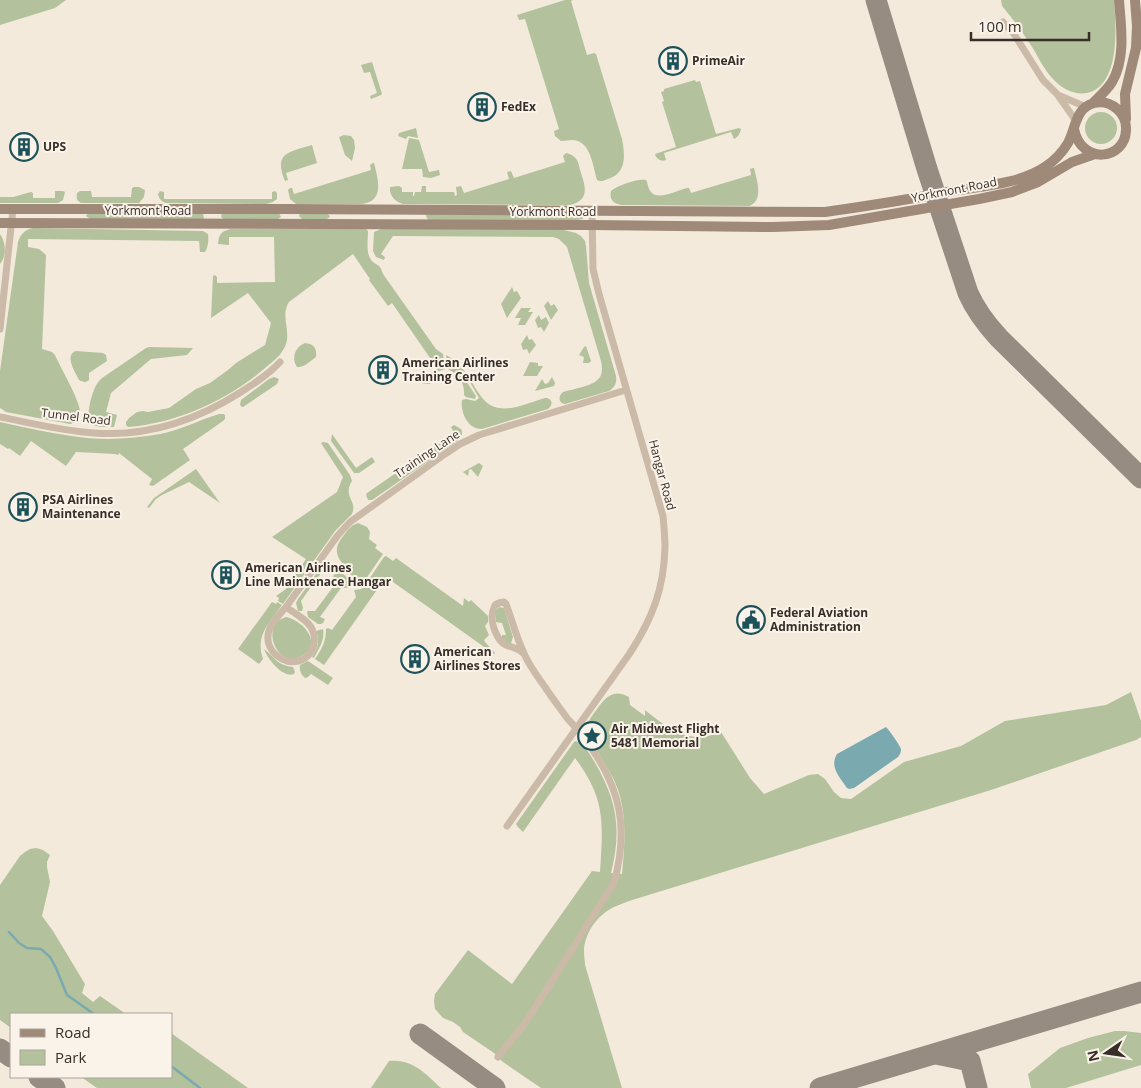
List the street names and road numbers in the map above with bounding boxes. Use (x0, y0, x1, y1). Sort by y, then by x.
street label: Yorkmont Road (910, 173, 998, 206)
street label: Yorkmont Road (105, 202, 191, 219)
street label: Yorkmont Road (510, 203, 596, 220)
street label: Tunnel Road (40, 404, 112, 429)
street label: Training Lane (391, 425, 463, 482)
street label: Hangar Road (645, 438, 680, 512)

